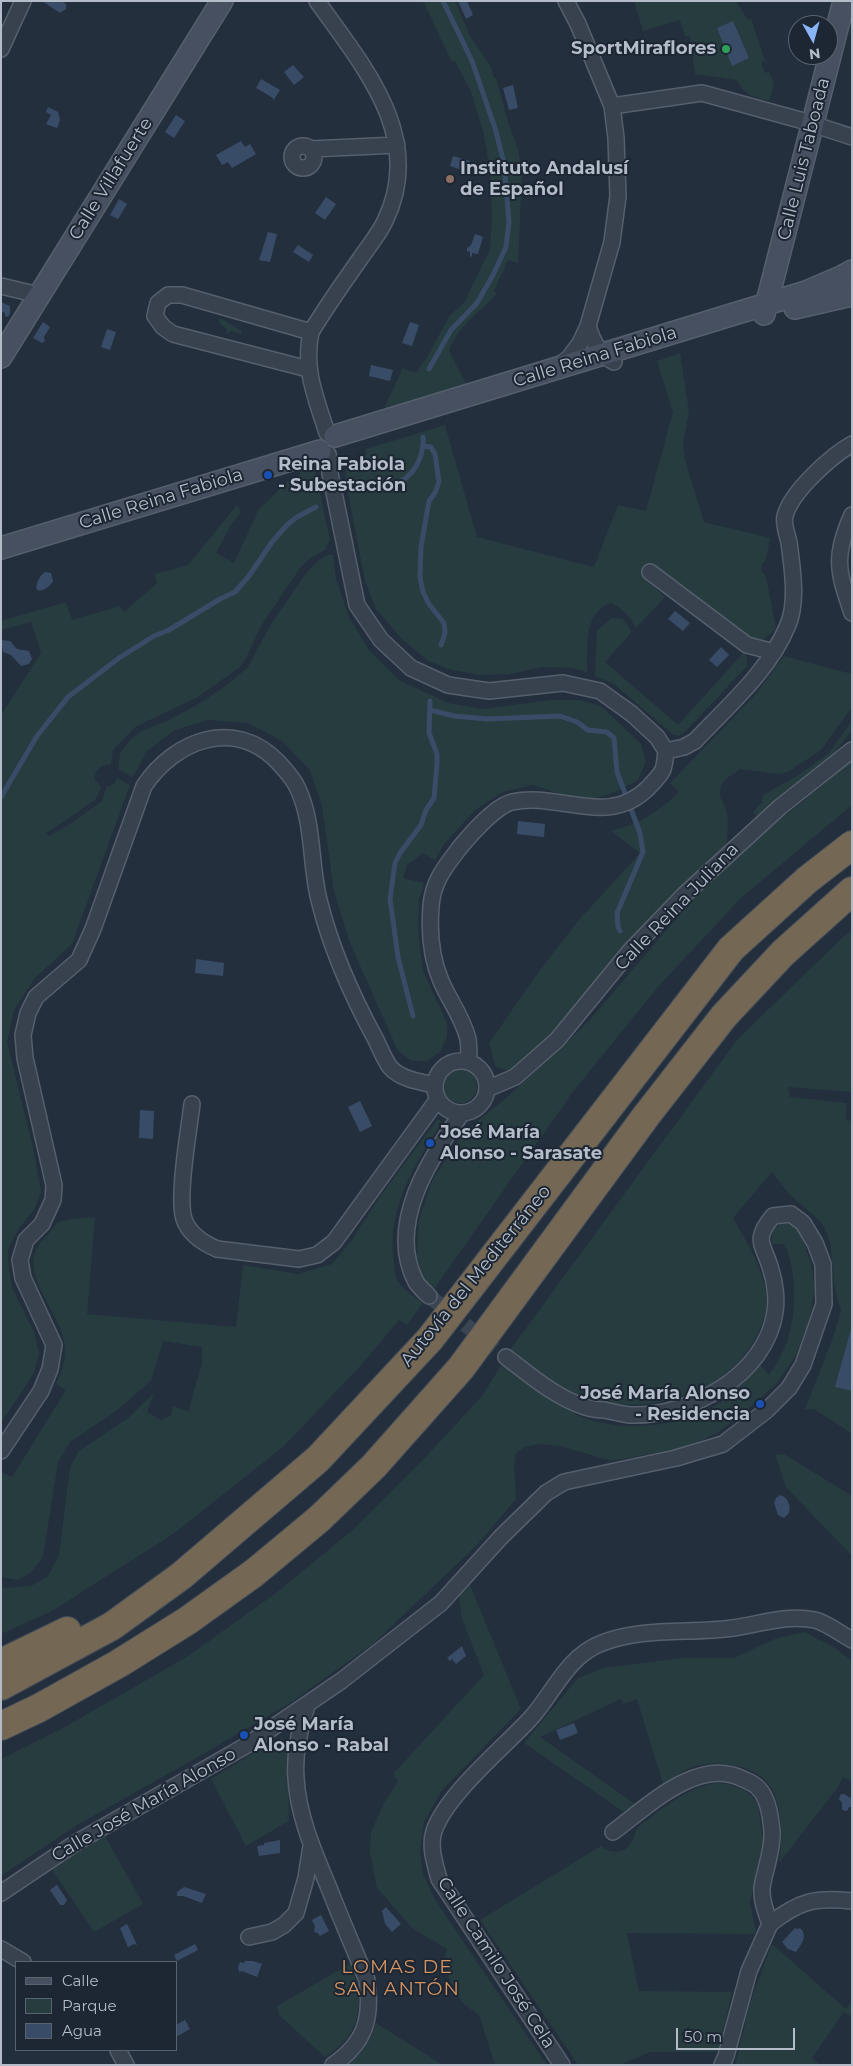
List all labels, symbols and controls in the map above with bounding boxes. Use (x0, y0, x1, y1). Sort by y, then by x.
north arrow (788, 15, 838, 65)
place label: SportMiraflores (571, 38, 716, 60)
marker: SportMiraflores (720, 43, 732, 55)
text: N (808, 44, 821, 64)
street label: Calle Luis Taboada (773, 76, 835, 242)
street label: Calle Villafuerte (65, 114, 157, 244)
place label: Instituto Andalusí de Español (460, 158, 628, 200)
marker: Instituto Andalusí de Español (444, 173, 456, 185)
street label: Calle Reina Fabiola (510, 322, 680, 392)
place label: Reina Fabiola - Subestación (278, 454, 406, 496)
street label: Calle Reina Fabiola (76, 464, 246, 534)
marker: Reina Fabiola - Subestación (262, 469, 274, 481)
street label: Calle Reina Juliana (611, 839, 743, 975)
place label: José María Alonso - Sarasate (440, 1122, 602, 1164)
marker: José María Alonso - Sarasate (424, 1137, 436, 1149)
street label: Autovía del Mediterráneo (396, 1181, 556, 1371)
place label: José María Alonso - Residencia (580, 1383, 750, 1426)
marker: José María Alonso - Residencia (754, 1398, 766, 1410)
place label: José María Alonso - Rabal (254, 1714, 389, 1756)
marker: José María Alonso - Rabal (238, 1729, 250, 1741)
street label: Calle José María Alonso (48, 1743, 240, 1867)
street label: Calle Camilo José Cela (433, 1873, 559, 2053)
district label: LOMAS DE SAN ANTÓN (333, 1956, 461, 2000)
legend (15, 1961, 178, 2051)
text: Calle (62, 1971, 99, 1990)
text: Parque (62, 1996, 117, 2015)
scale bar (678, 2018, 797, 2050)
text: Agua (62, 2021, 102, 2040)
text: 50 m (684, 2027, 722, 2046)

